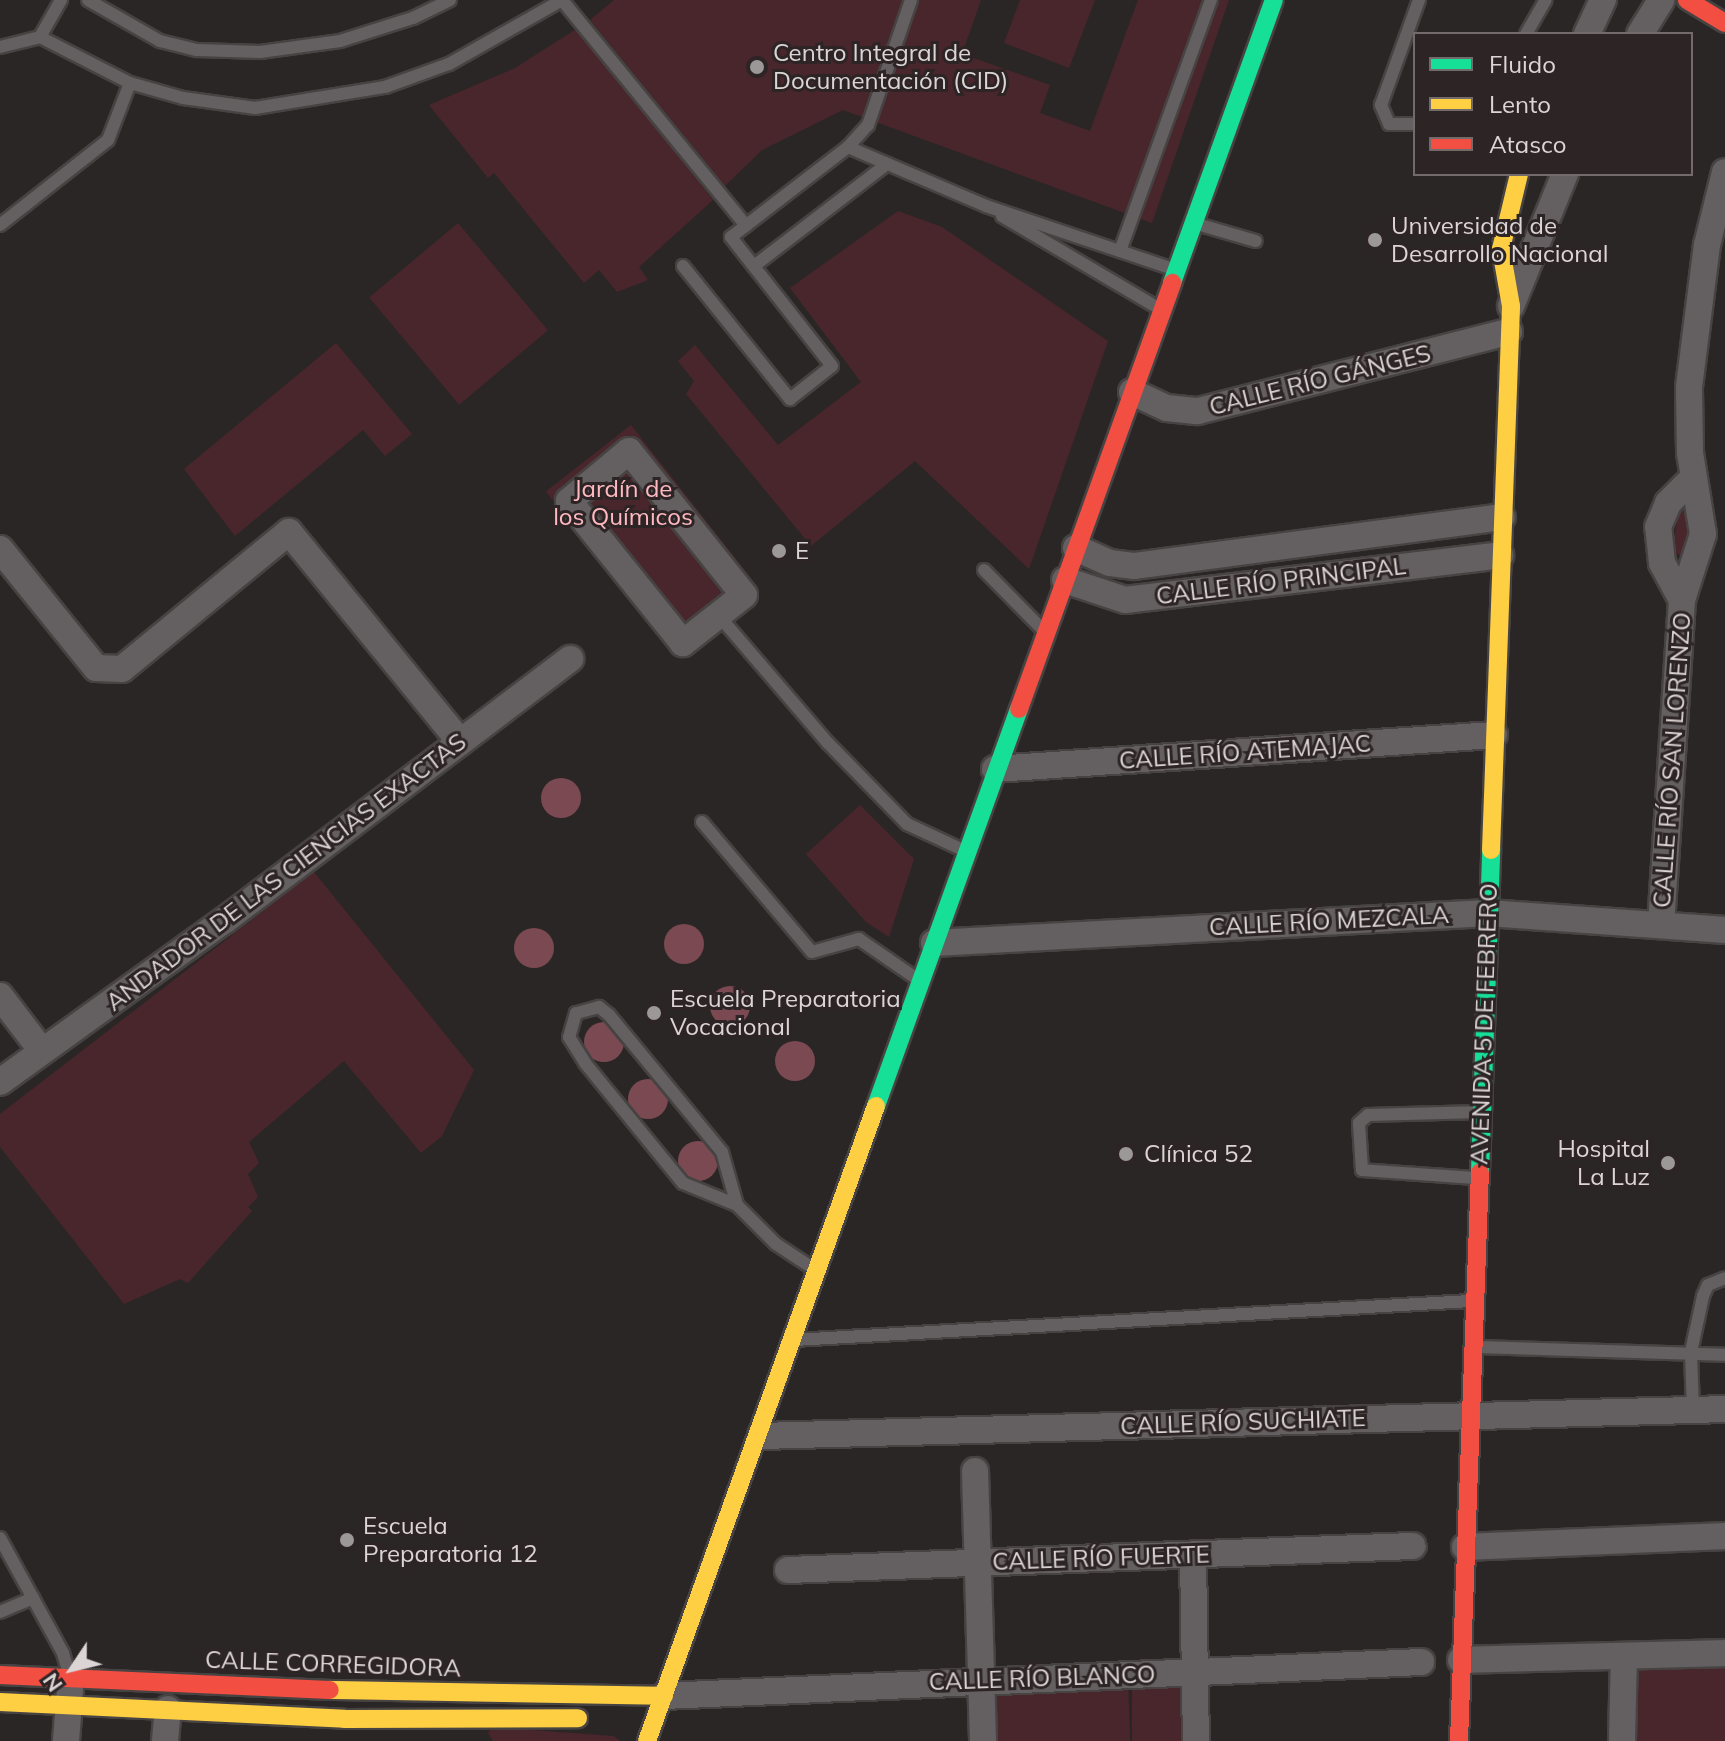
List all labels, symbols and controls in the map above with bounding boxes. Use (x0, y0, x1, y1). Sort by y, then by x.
legend (1413, 32, 1693, 176)
place label: Centro Integral de Documentación (CID) (773, 39, 1008, 95)
text: Fluido (1489, 49, 1556, 79)
marker: Centro Integral de Documentación (CID) (748, 58, 766, 76)
text: Lento (1489, 89, 1551, 119)
text: Atasco (1489, 129, 1566, 159)
place label: Universidad de Desarrollo Nacional (1391, 212, 1608, 268)
marker: Universidad de Desarrollo Nacional (1366, 231, 1384, 249)
street label: CALLE RÍO GÁNGES (1206, 339, 1434, 421)
park label: Jardín de los Químicos (553, 475, 693, 531)
place label: E (795, 537, 809, 565)
marker: E (770, 542, 788, 560)
street label: CALLE RÍO PRINCIPAL (1154, 551, 1408, 611)
street label: CALLE RÍO SAN LORENZO (1647, 611, 1697, 909)
street label: ANDADOR DE LAS CIENCIAS EXACTAS (100, 727, 472, 1017)
street label: CALLE RÍO ATEMAJAC (1118, 729, 1372, 775)
street label: AVENIDA 5 DE FEBRERO (1465, 883, 1503, 1165)
street label: CALLE RÍO MEZCALA (1208, 900, 1450, 942)
place label: Escuela Preparatoria Vocacional (670, 985, 901, 1041)
marker: Escuela Preparatoria Vocacional (645, 1004, 663, 1022)
place label: Hospital La Luz (1557, 1135, 1650, 1191)
place label: Clínica 52 (1144, 1140, 1253, 1168)
marker: Clínica 52 (1115, 1143, 1137, 1165)
marker: Hospital La Luz (1657, 1152, 1679, 1174)
street label: CALLE RÍO SUCHIATE (1120, 1403, 1366, 1441)
place label: Escuela Preparatoria 12 (363, 1512, 538, 1568)
marker: Escuela Preparatoria 12 (338, 1531, 356, 1549)
street label: CALLE RÍO FUERTE (992, 1540, 1210, 1576)
north arrow (32, 1629, 112, 1709)
street label: CALLE CORREGIDORA (205, 1645, 461, 1683)
street label: CALLE RÍO BLANCO (928, 1660, 1156, 1696)
text: N (36, 1668, 69, 1698)

